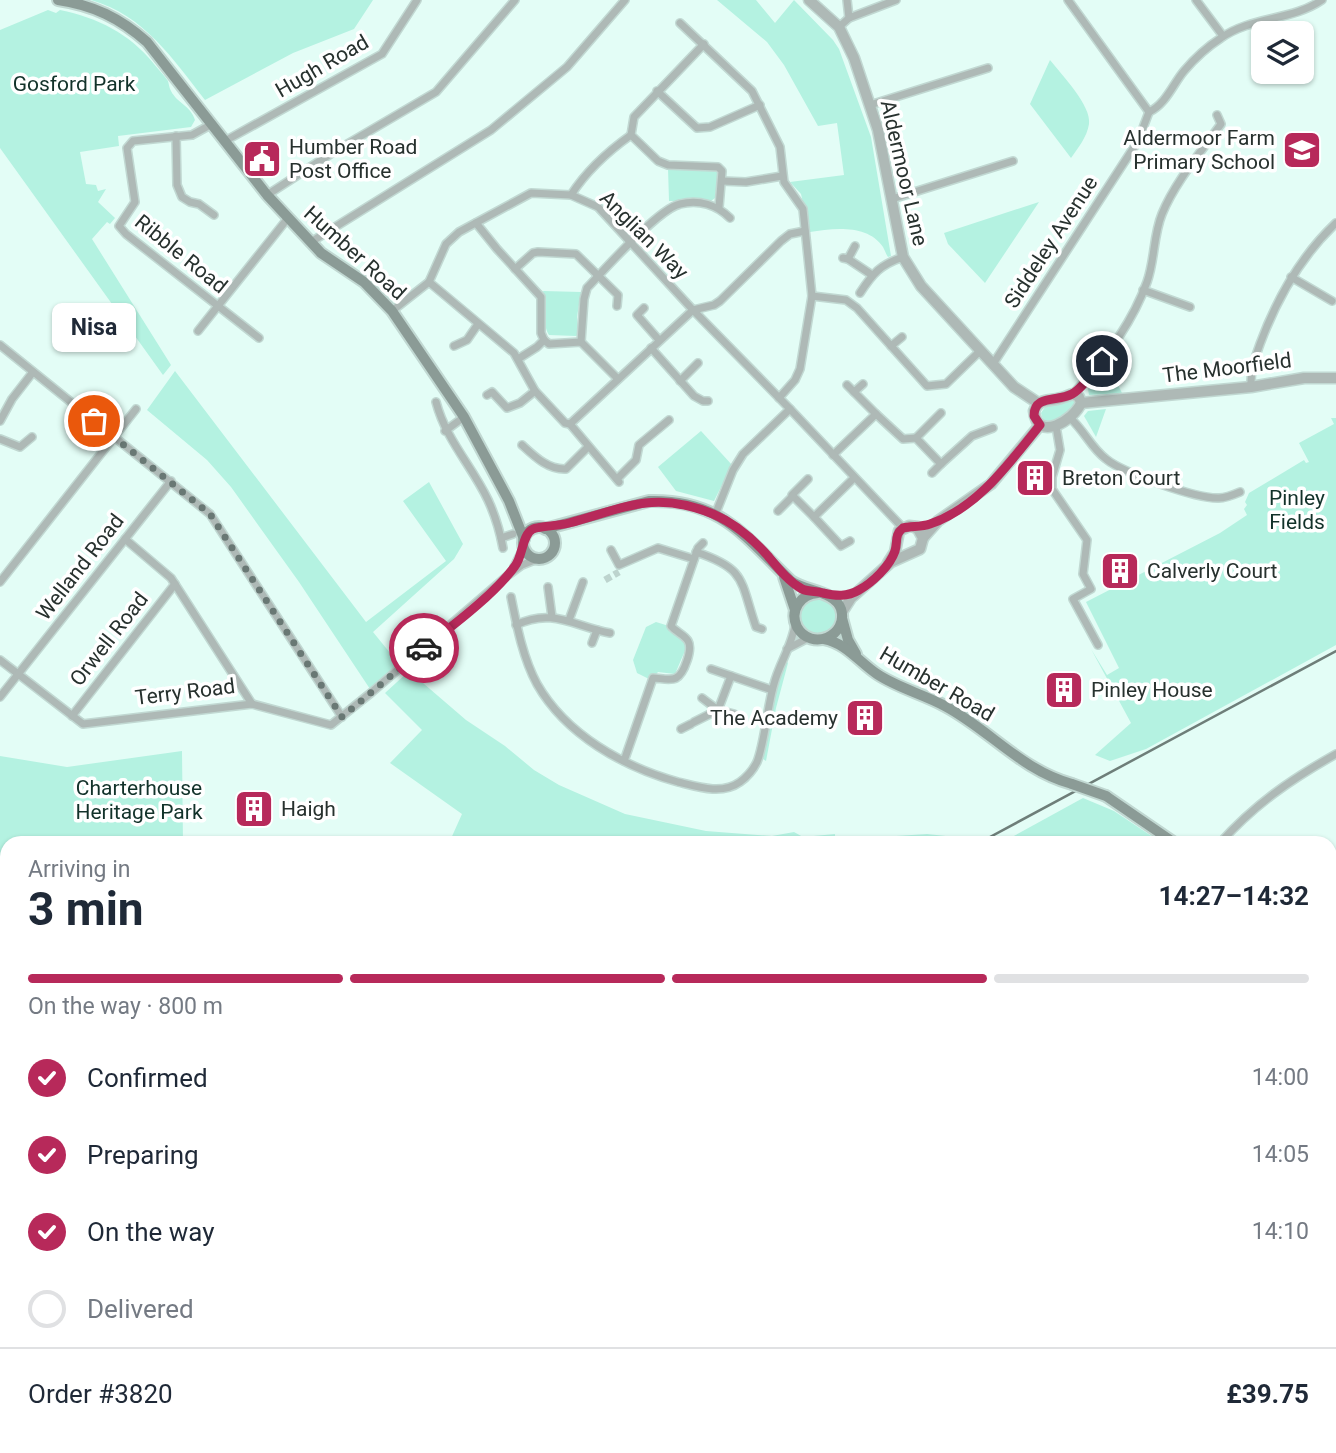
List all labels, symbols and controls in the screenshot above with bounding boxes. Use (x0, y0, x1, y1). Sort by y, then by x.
map controls (1251, 21, 1314, 84)
button: layers (1251, 21, 1314, 84)
street label: Hugh Road (271, 30, 373, 102)
park label: Gosford Park (13, 72, 136, 96)
street label: Aldermoor Lane (876, 98, 932, 248)
place label: Aldermoor Farm Primary School (1123, 126, 1275, 174)
school or university icon: Aldermoor Farm Primary School (1281, 129, 1323, 171)
place label: Humber Road Post Office (289, 135, 417, 183)
public building icon: Humber Road Post Office (241, 138, 283, 180)
street label: Siddeley Avenue (999, 172, 1103, 312)
street label: Anglian Way (595, 186, 693, 284)
street label: Humber Road (299, 201, 411, 305)
street label: Ribble Road (130, 210, 232, 298)
callout: Nisa (52, 302, 136, 351)
text: Nisa (71, 314, 117, 341)
pin (1072, 331, 1132, 391)
icon: home (1083, 342, 1121, 380)
street label: The Moorfield (1161, 348, 1293, 388)
pin (64, 391, 124, 451)
icon: bag (75, 402, 113, 440)
building icon: Breton Court (1014, 457, 1056, 499)
place label: Breton Court (1062, 466, 1180, 490)
park label: Pinley Fields (1269, 486, 1325, 534)
street label: Welland Road (31, 509, 129, 625)
building icon: Calverly Court (1099, 550, 1141, 592)
place label: Calverly Court (1147, 559, 1278, 583)
street label: Orwell Road (65, 587, 153, 691)
courier (389, 613, 459, 683)
icon: car (405, 629, 443, 667)
street label: Humber Road (875, 642, 999, 726)
building icon: Pinley House (1043, 669, 1085, 711)
street label: Terry Road (134, 674, 236, 710)
place label: Pinley House (1091, 678, 1213, 702)
building icon: The Academy (844, 697, 886, 739)
place label: The Academy (710, 706, 838, 730)
park label: Charterhouse Heritage Park (75, 776, 203, 824)
building icon: Haigh (233, 788, 275, 830)
place label: Haigh (281, 797, 336, 821)
text: Arriving in (28, 856, 131, 883)
text: 14:27–14:32 (1159, 881, 1309, 911)
text: 3 min (28, 882, 144, 936)
text: On the way · 800 m (28, 993, 223, 1020)
icon: check (28, 1059, 66, 1097)
text: Confirmed (87, 1063, 208, 1093)
text: 14:00 (1252, 1064, 1309, 1091)
icon: check (28, 1136, 66, 1174)
text: Preparing (87, 1140, 199, 1170)
text: 14:05 (1252, 1141, 1309, 1168)
icon: check (28, 1213, 66, 1251)
text: On the way (87, 1217, 215, 1247)
text: 14:10 (1252, 1218, 1309, 1245)
text: Delivered (87, 1294, 194, 1324)
text: Order #3820 (28, 1379, 173, 1409)
text: £39.75 (1226, 1379, 1309, 1409)

